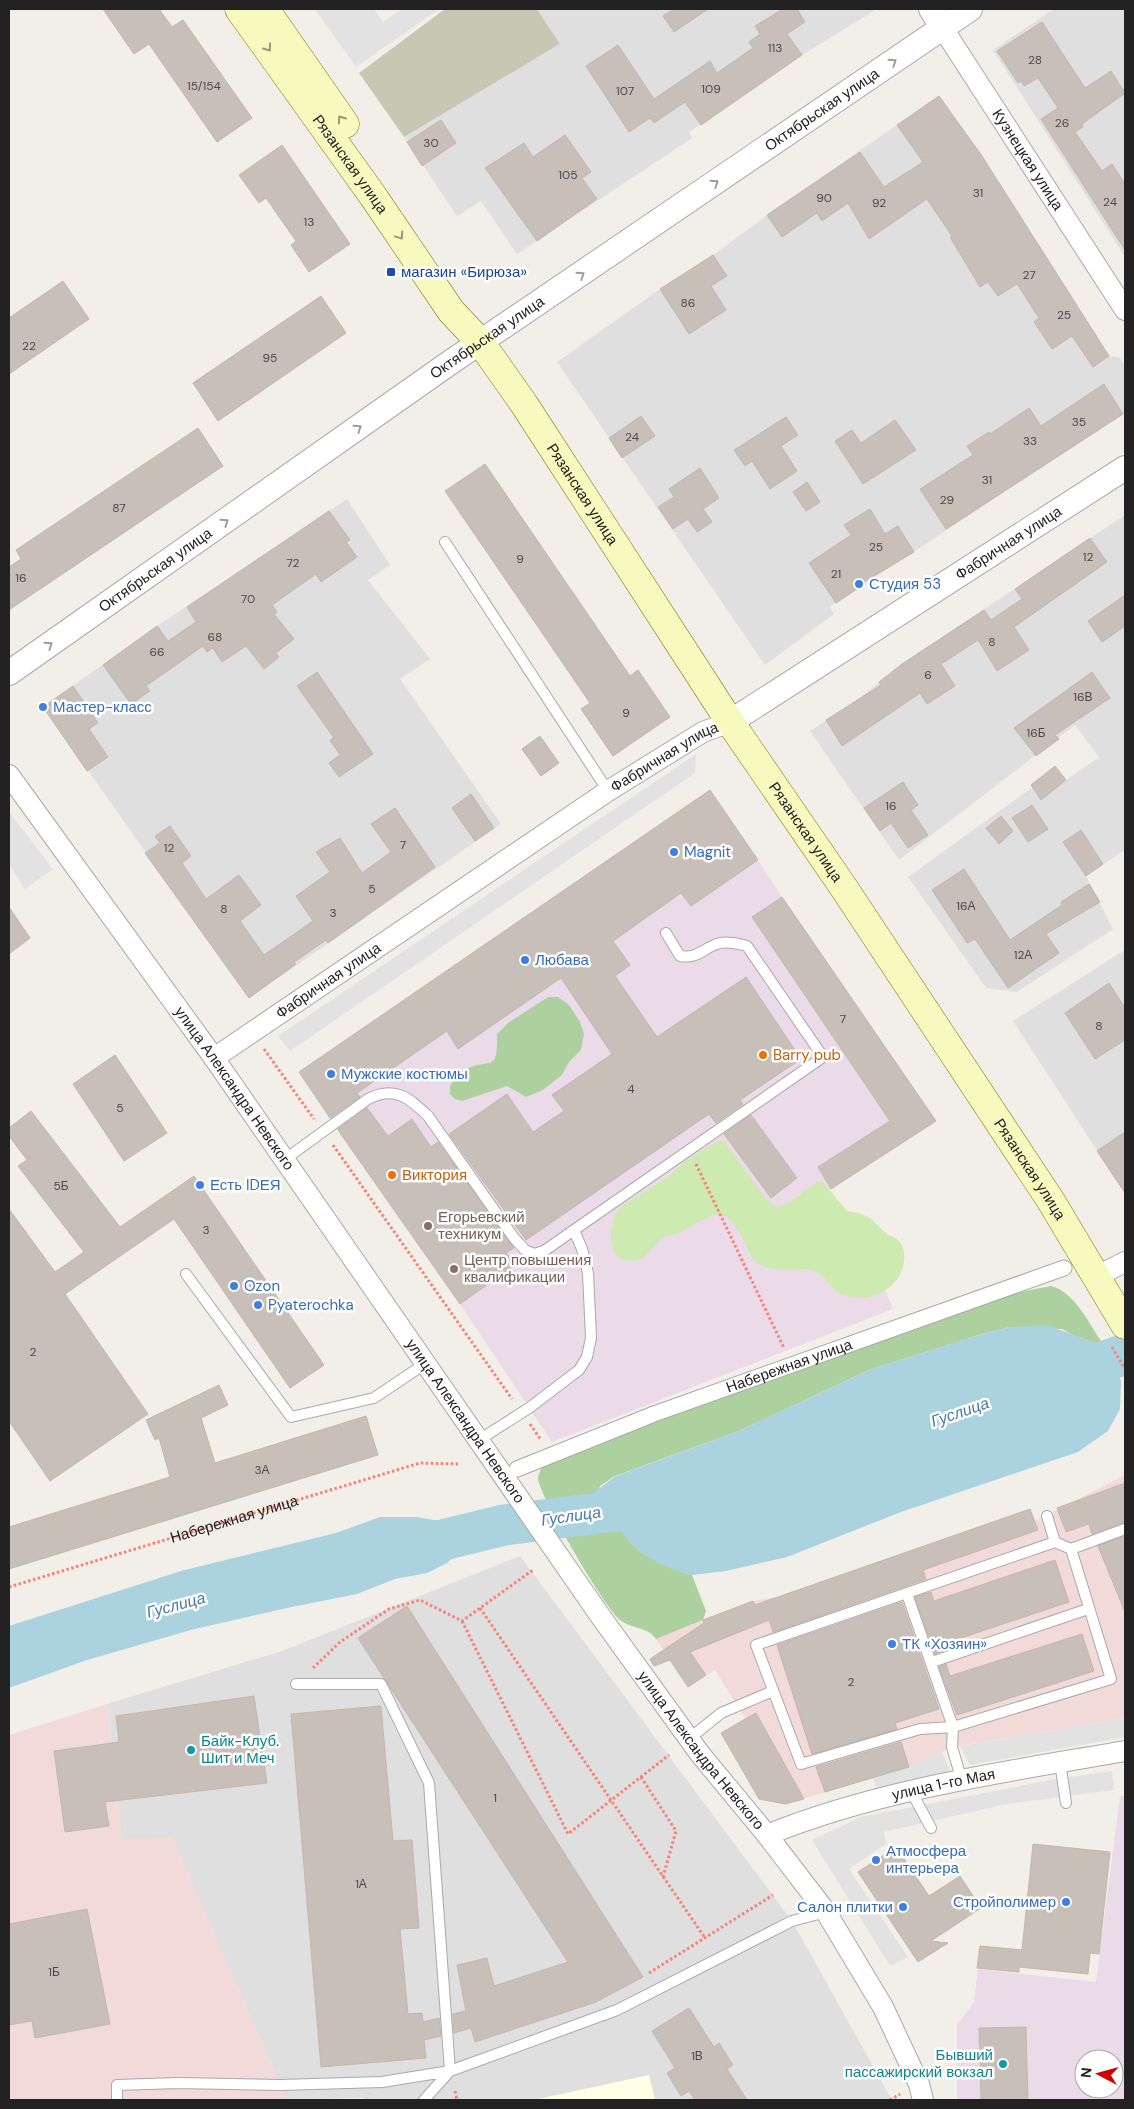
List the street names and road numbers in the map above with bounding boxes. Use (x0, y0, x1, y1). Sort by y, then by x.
street label: Октябрьская улица (761, 63, 884, 156)
street label: Кузнецкая улица (988, 105, 1068, 215)
street label: Рязанская улица (308, 111, 393, 218)
street label: Октябрьская улица (426, 291, 549, 384)
street label: Рязанская улица (542, 440, 623, 549)
street label: Фабричная улица (951, 501, 1066, 585)
street label: Октябрьская улица (95, 523, 217, 617)
street label: Фабричная улица (607, 717, 722, 797)
street label: Рязанская улица (764, 778, 847, 887)
street label: Фабричная улица (272, 937, 385, 1023)
street label: улица Александра Невского (170, 1002, 299, 1174)
street label: Рязанская улица (989, 1115, 1070, 1224)
street label: Набережная улица (723, 1334, 855, 1398)
street label: улица Александра Невского (401, 1335, 529, 1507)
street label: Набережная улица (168, 1490, 301, 1548)
street label: улица Александра Невского (633, 1667, 769, 1834)
street label: улица 1-го Мая (890, 1764, 997, 1805)

